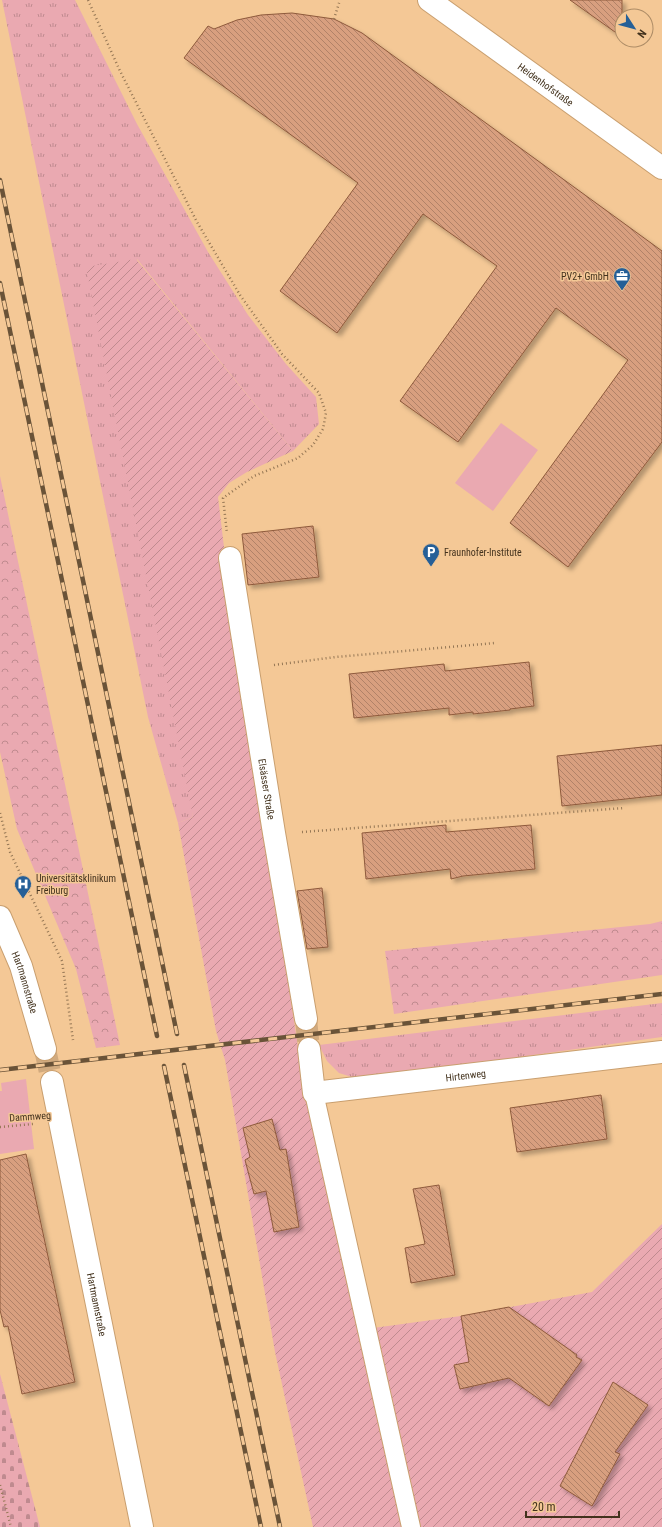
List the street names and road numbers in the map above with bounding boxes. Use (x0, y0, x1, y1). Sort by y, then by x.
street label: Heidenhofstraße (516, 61, 576, 109)
street label: Elsässer Straße (256, 758, 277, 821)
street label: Hartmannstraße (9, 950, 39, 1015)
street label: Hirtenweg (445, 1068, 487, 1083)
street label: Dammweg (9, 1110, 51, 1123)
street label: Hartmannstraße (85, 1272, 108, 1338)

